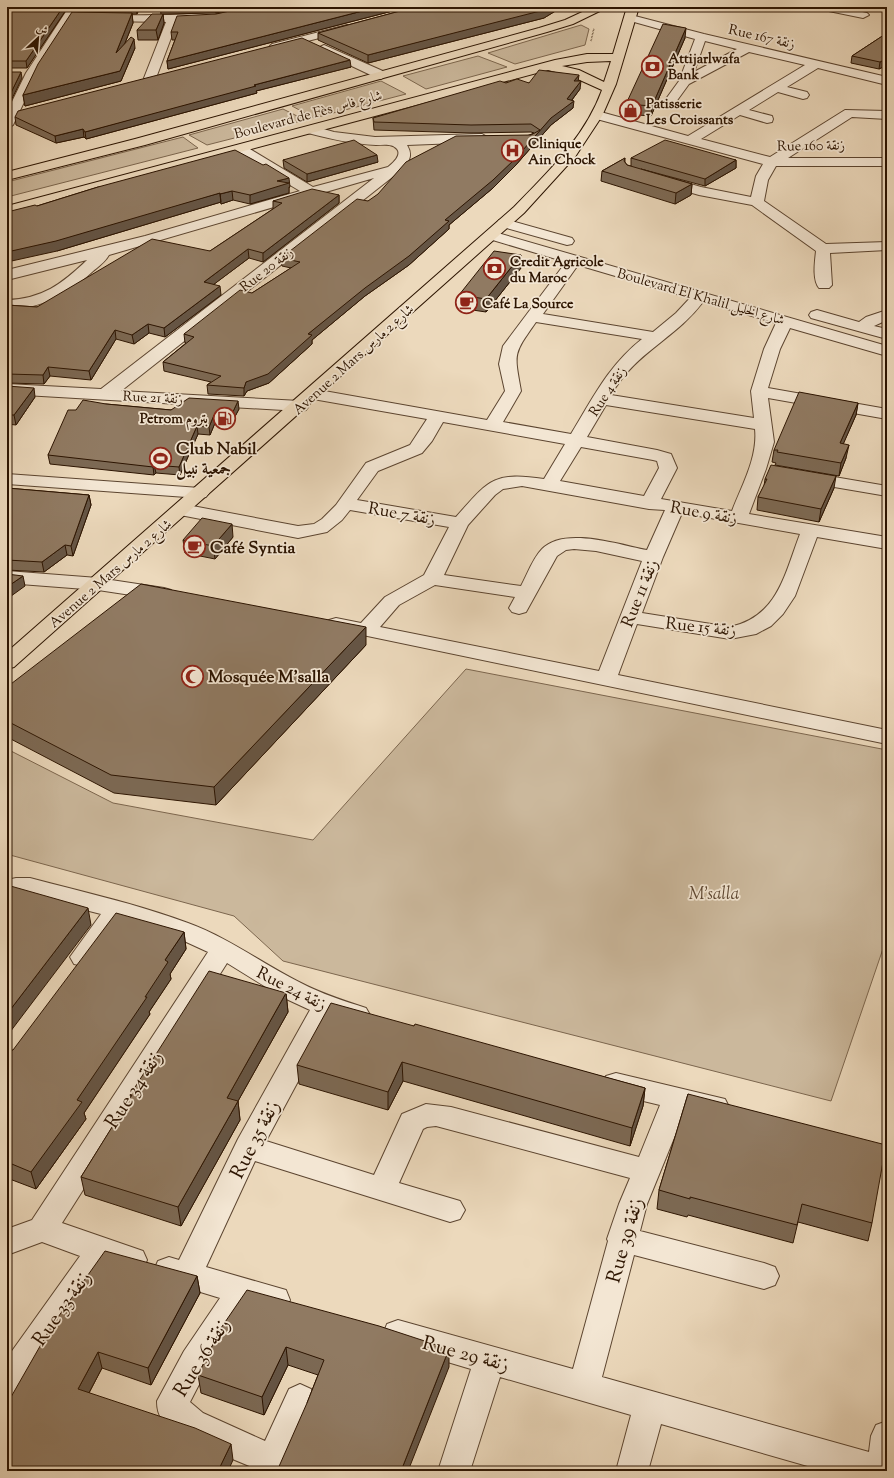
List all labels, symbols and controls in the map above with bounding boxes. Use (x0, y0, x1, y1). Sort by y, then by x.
north arrow (18, 18, 58, 58)
text: ش (34, 20, 50, 40)
street label: Rue 167 زنقة (726, 21, 797, 55)
place label: Attijarlwafa Bank (668, 50, 741, 86)
bank icon: Attijarlwafa Bank (639, 53, 665, 79)
street label: Boulevard de Fès شارع فاس (232, 87, 385, 145)
place label: Patisserie Les Croissants (646, 95, 734, 131)
shop icon: Patisserie Les Croissants (618, 98, 644, 124)
place label: Clinique Ain Chock (528, 135, 596, 171)
street label: Rue 160 زنقة (777, 136, 845, 158)
hospital icon: Clinique Ain Chock (500, 138, 526, 164)
street label: Rue 20 زنقة (236, 243, 298, 298)
place label: Credit Agricole du Maroc (510, 253, 604, 289)
bank icon: Credit Agricole du Maroc (481, 256, 507, 282)
street label: Boulevard El Khalil شارع الخليل (614, 264, 787, 331)
cafe icon: Café La Source (453, 290, 479, 316)
place label: Café La Source (482, 295, 574, 315)
street label: Avenue 2 Mars شارع 2 مارس (289, 300, 419, 420)
street label: Rue 4 زنقة (585, 363, 632, 421)
street label: Rue 21 زنقة (122, 387, 184, 411)
fuel station icon: Petrom بتروم (211, 405, 237, 431)
place label: Petrom بتروم (140, 410, 208, 431)
place label: Club Nabil جمعية نبيل (176, 438, 257, 482)
sports icon: Club Nabil جمعية نبيل (148, 445, 174, 471)
street label: Rue 9 زنقة (668, 496, 739, 532)
street label: Rue 7 زنقة (366, 497, 437, 533)
street label: Avenue 2 Mars شارع 2 مارس (45, 515, 177, 634)
cafe icon: Café Syntia (181, 534, 207, 560)
place label: Café Syntia (210, 537, 295, 561)
street label: Rue 11 زنقة (616, 556, 665, 631)
street label: Rue 15 زنقة (664, 612, 737, 644)
mosque icon: Mosquée M'salla (179, 663, 205, 689)
place label: Mosquée M'salla (208, 666, 330, 690)
park label: M'salla (689, 883, 739, 907)
street label: Rue 24 زنقة (252, 962, 330, 1018)
street label: Rue 34 زنقة (99, 1045, 171, 1135)
street label: Rue 35 زنقة (224, 1096, 288, 1185)
street label: Rue 39 زنقة (600, 1195, 652, 1287)
street label: Rue 33 زنقة (26, 1266, 100, 1353)
street label: Rue 36 زنقة (168, 1313, 239, 1403)
street label: Rue 29 زنقة (419, 1330, 512, 1381)

